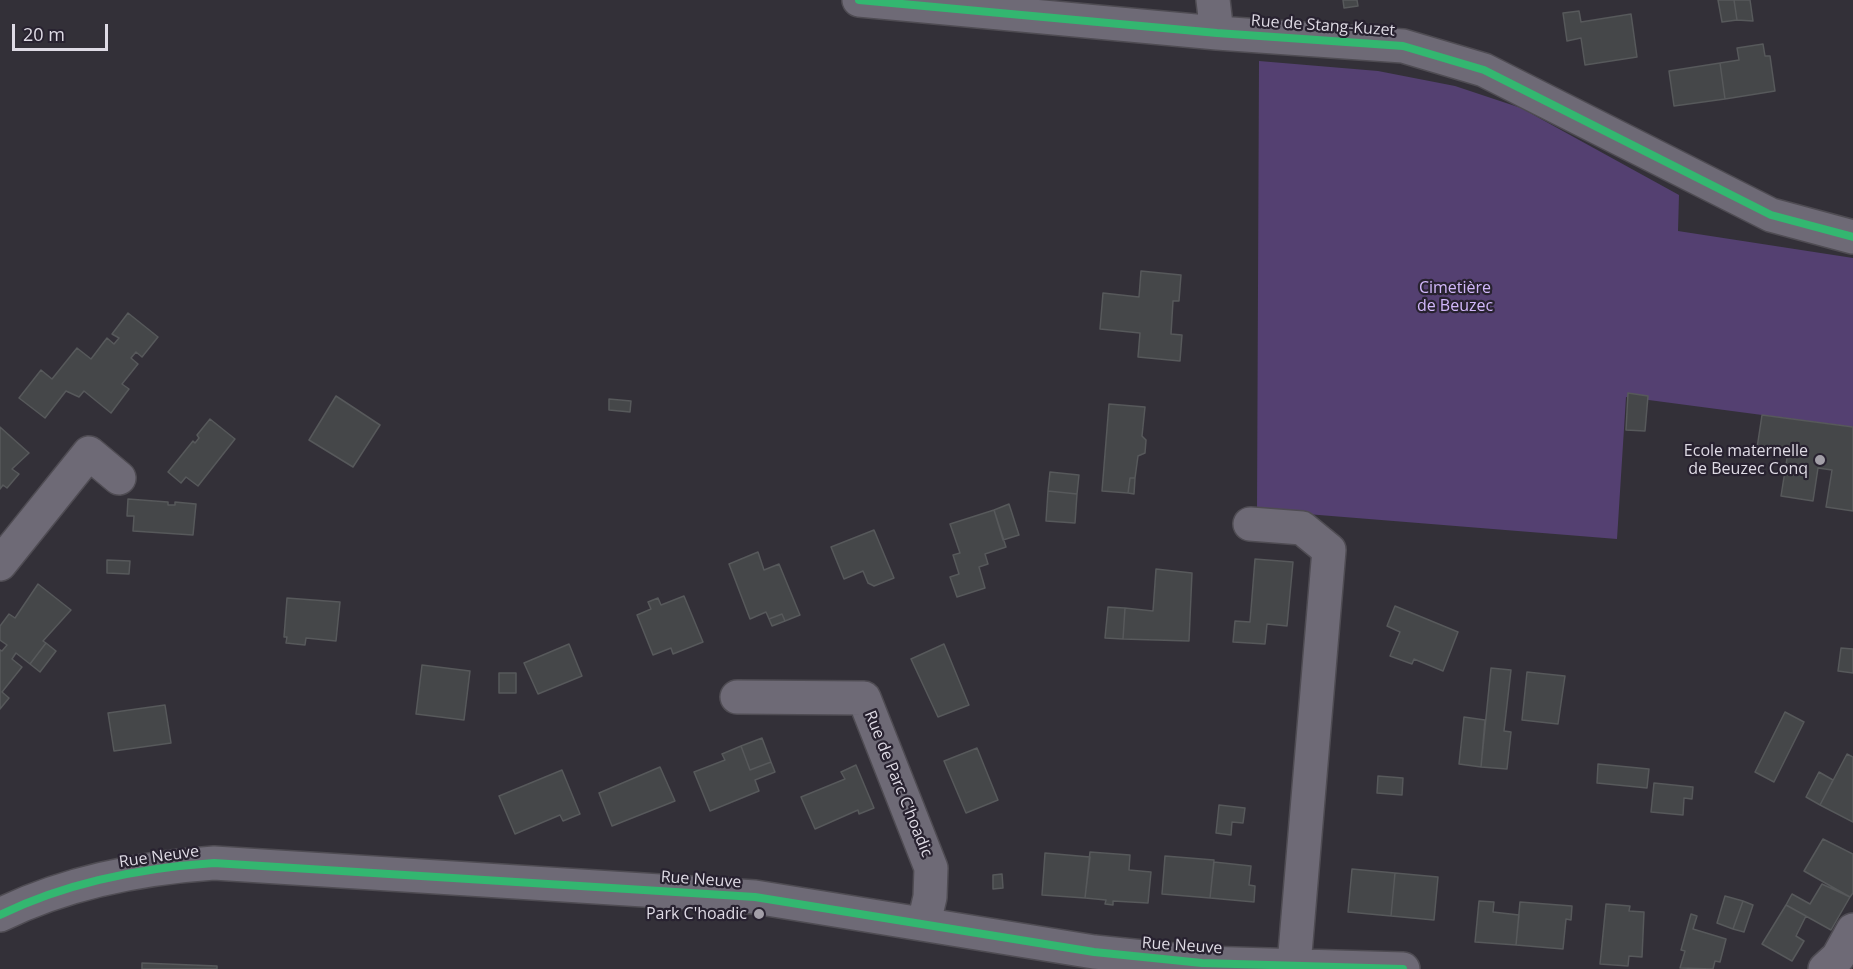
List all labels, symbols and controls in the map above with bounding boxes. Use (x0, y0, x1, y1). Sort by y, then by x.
street label: Rue de Stang-Kuzet (1250, 11, 1396, 41)
scale bar (15, 12, 111, 50)
text: 20 m (23, 22, 65, 46)
park label: Cimetière de Beuzec (1417, 278, 1493, 316)
place label: Ecole maternelle de Beuzec Conq (1684, 441, 1808, 479)
marker: Ecole maternelle de Beuzec Conq (1813, 453, 1827, 467)
street label: Rue de Parc C'hoadic (860, 708, 936, 860)
street label: Rue Neuve (118, 842, 200, 872)
street label: Rue Neuve (660, 868, 742, 892)
place label: Park C'hoadic (646, 904, 747, 924)
marker: Park C'hoadic (752, 907, 766, 921)
street label: Rue Neuve (1141, 934, 1223, 958)

